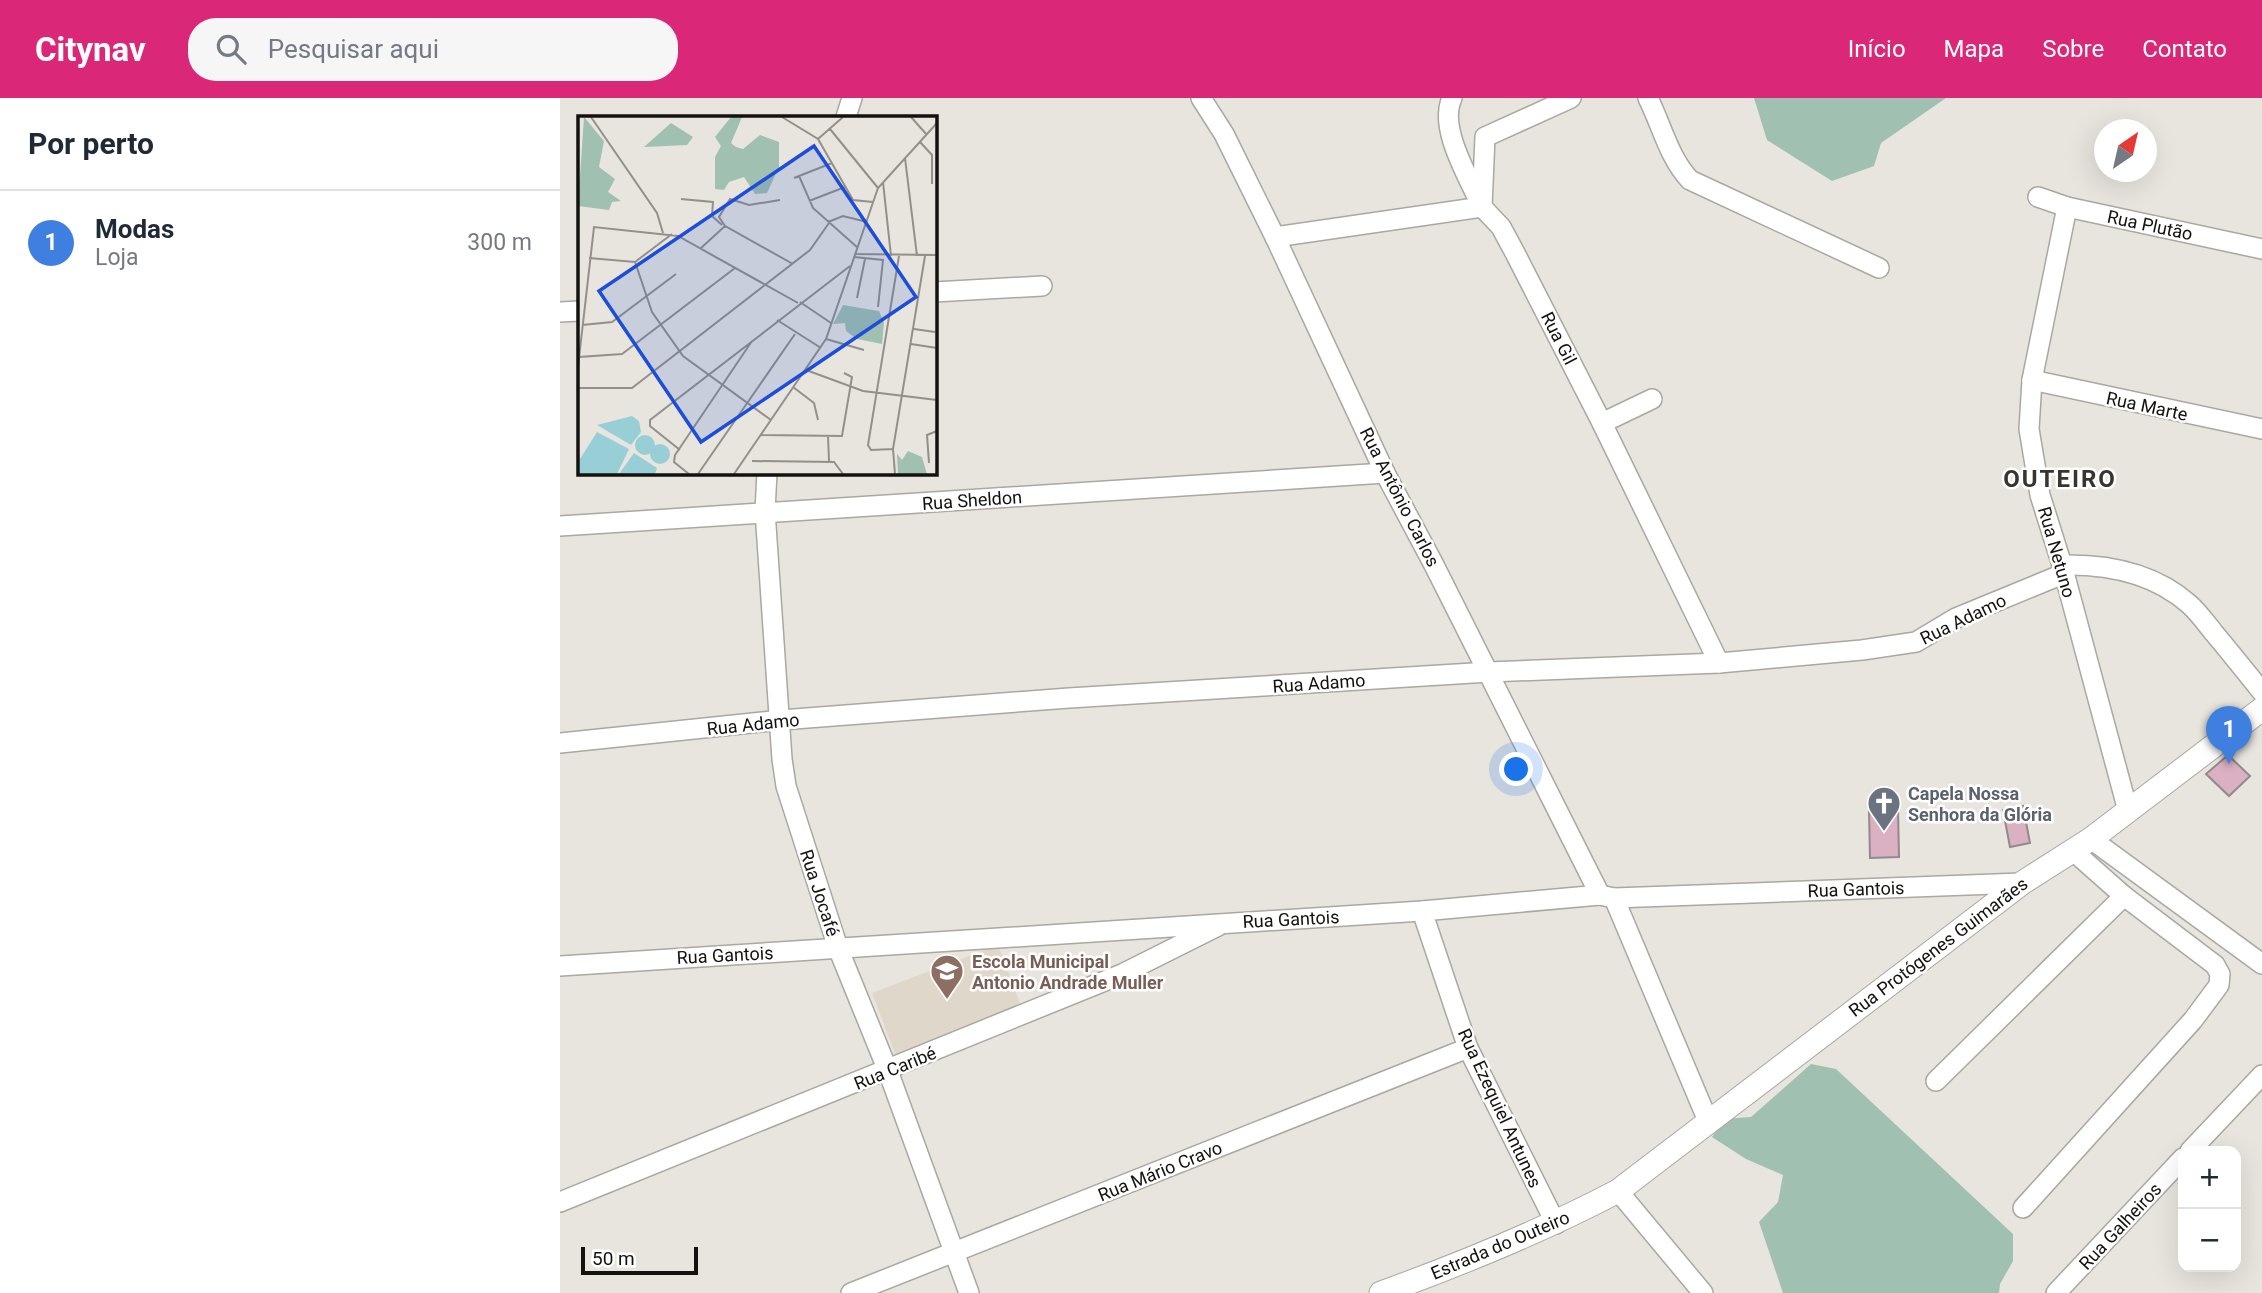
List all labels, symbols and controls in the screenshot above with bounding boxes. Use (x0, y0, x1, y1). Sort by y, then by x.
search box (188, 18, 678, 81)
text: Citynav (35, 30, 146, 69)
icon: search (212, 30, 250, 68)
text: Pesquisar aqui (268, 34, 439, 64)
text: Início (1848, 35, 1906, 63)
text: Mapa (1944, 35, 2004, 63)
text: Sobre (2042, 35, 2104, 63)
text: Contato (2142, 35, 2227, 63)
inset map (578, 116, 936, 474)
north arrow (2094, 119, 2157, 182)
text: Por perto (28, 126, 154, 161)
street label: Rua Plutão (2105, 206, 2195, 244)
text: Modas (95, 214, 174, 244)
text: 1 (44, 229, 58, 256)
text: 300 m (467, 229, 532, 256)
text: Loja (95, 244, 139, 271)
street label: Rua Gil (1537, 308, 1581, 368)
street label: Rua Marte (2104, 387, 2190, 425)
street label: Rua Antônio Carlos (1356, 424, 1444, 570)
district label: OUTEIRO (2003, 465, 2117, 493)
street label: Rua Sheldon (921, 486, 1023, 514)
street label: Rua Netuno (2034, 504, 2080, 600)
street label: Rua Adamo (1917, 589, 2009, 649)
street label: Rua Adamo (1272, 669, 1366, 697)
pin: 1 (2206, 706, 2252, 764)
street label: Rua Adamo (706, 709, 800, 739)
your location (1499, 752, 1533, 786)
place label: Capela Nossa Senhora da Glória (1908, 783, 2052, 825)
church icon: Capela Nossa Senhora da Glória (1865, 784, 1903, 833)
street label: Rua Jocafé (796, 847, 844, 939)
street label: Rua Protógenes Guimarães (1845, 873, 2031, 1021)
street label: Rua Gantois (1807, 877, 1905, 901)
street label: Rua Gantois (1242, 906, 1340, 932)
street label: Rua Gantois (676, 942, 774, 968)
place label: Escola Municipal Antonio Andrade Muller (972, 951, 1164, 993)
school or university icon: Escola Municipal Antonio Andrade Muller (928, 952, 966, 1001)
street label: Rua Ezequiel Antunes (1454, 1025, 1546, 1191)
street label: Rua Caribé (851, 1042, 939, 1094)
street label: Rua Mário Cravo (1095, 1137, 1225, 1205)
map controls (2178, 1146, 2241, 1272)
button: + (2178, 1146, 2241, 1209)
street label: Rua Galheiros (2074, 1178, 2166, 1274)
street label: Estrada do Outeiro (1428, 1206, 1572, 1284)
button: − (2178, 1209, 2241, 1272)
scale bar (581, 1244, 698, 1276)
text: 50 m (592, 1247, 635, 1270)

